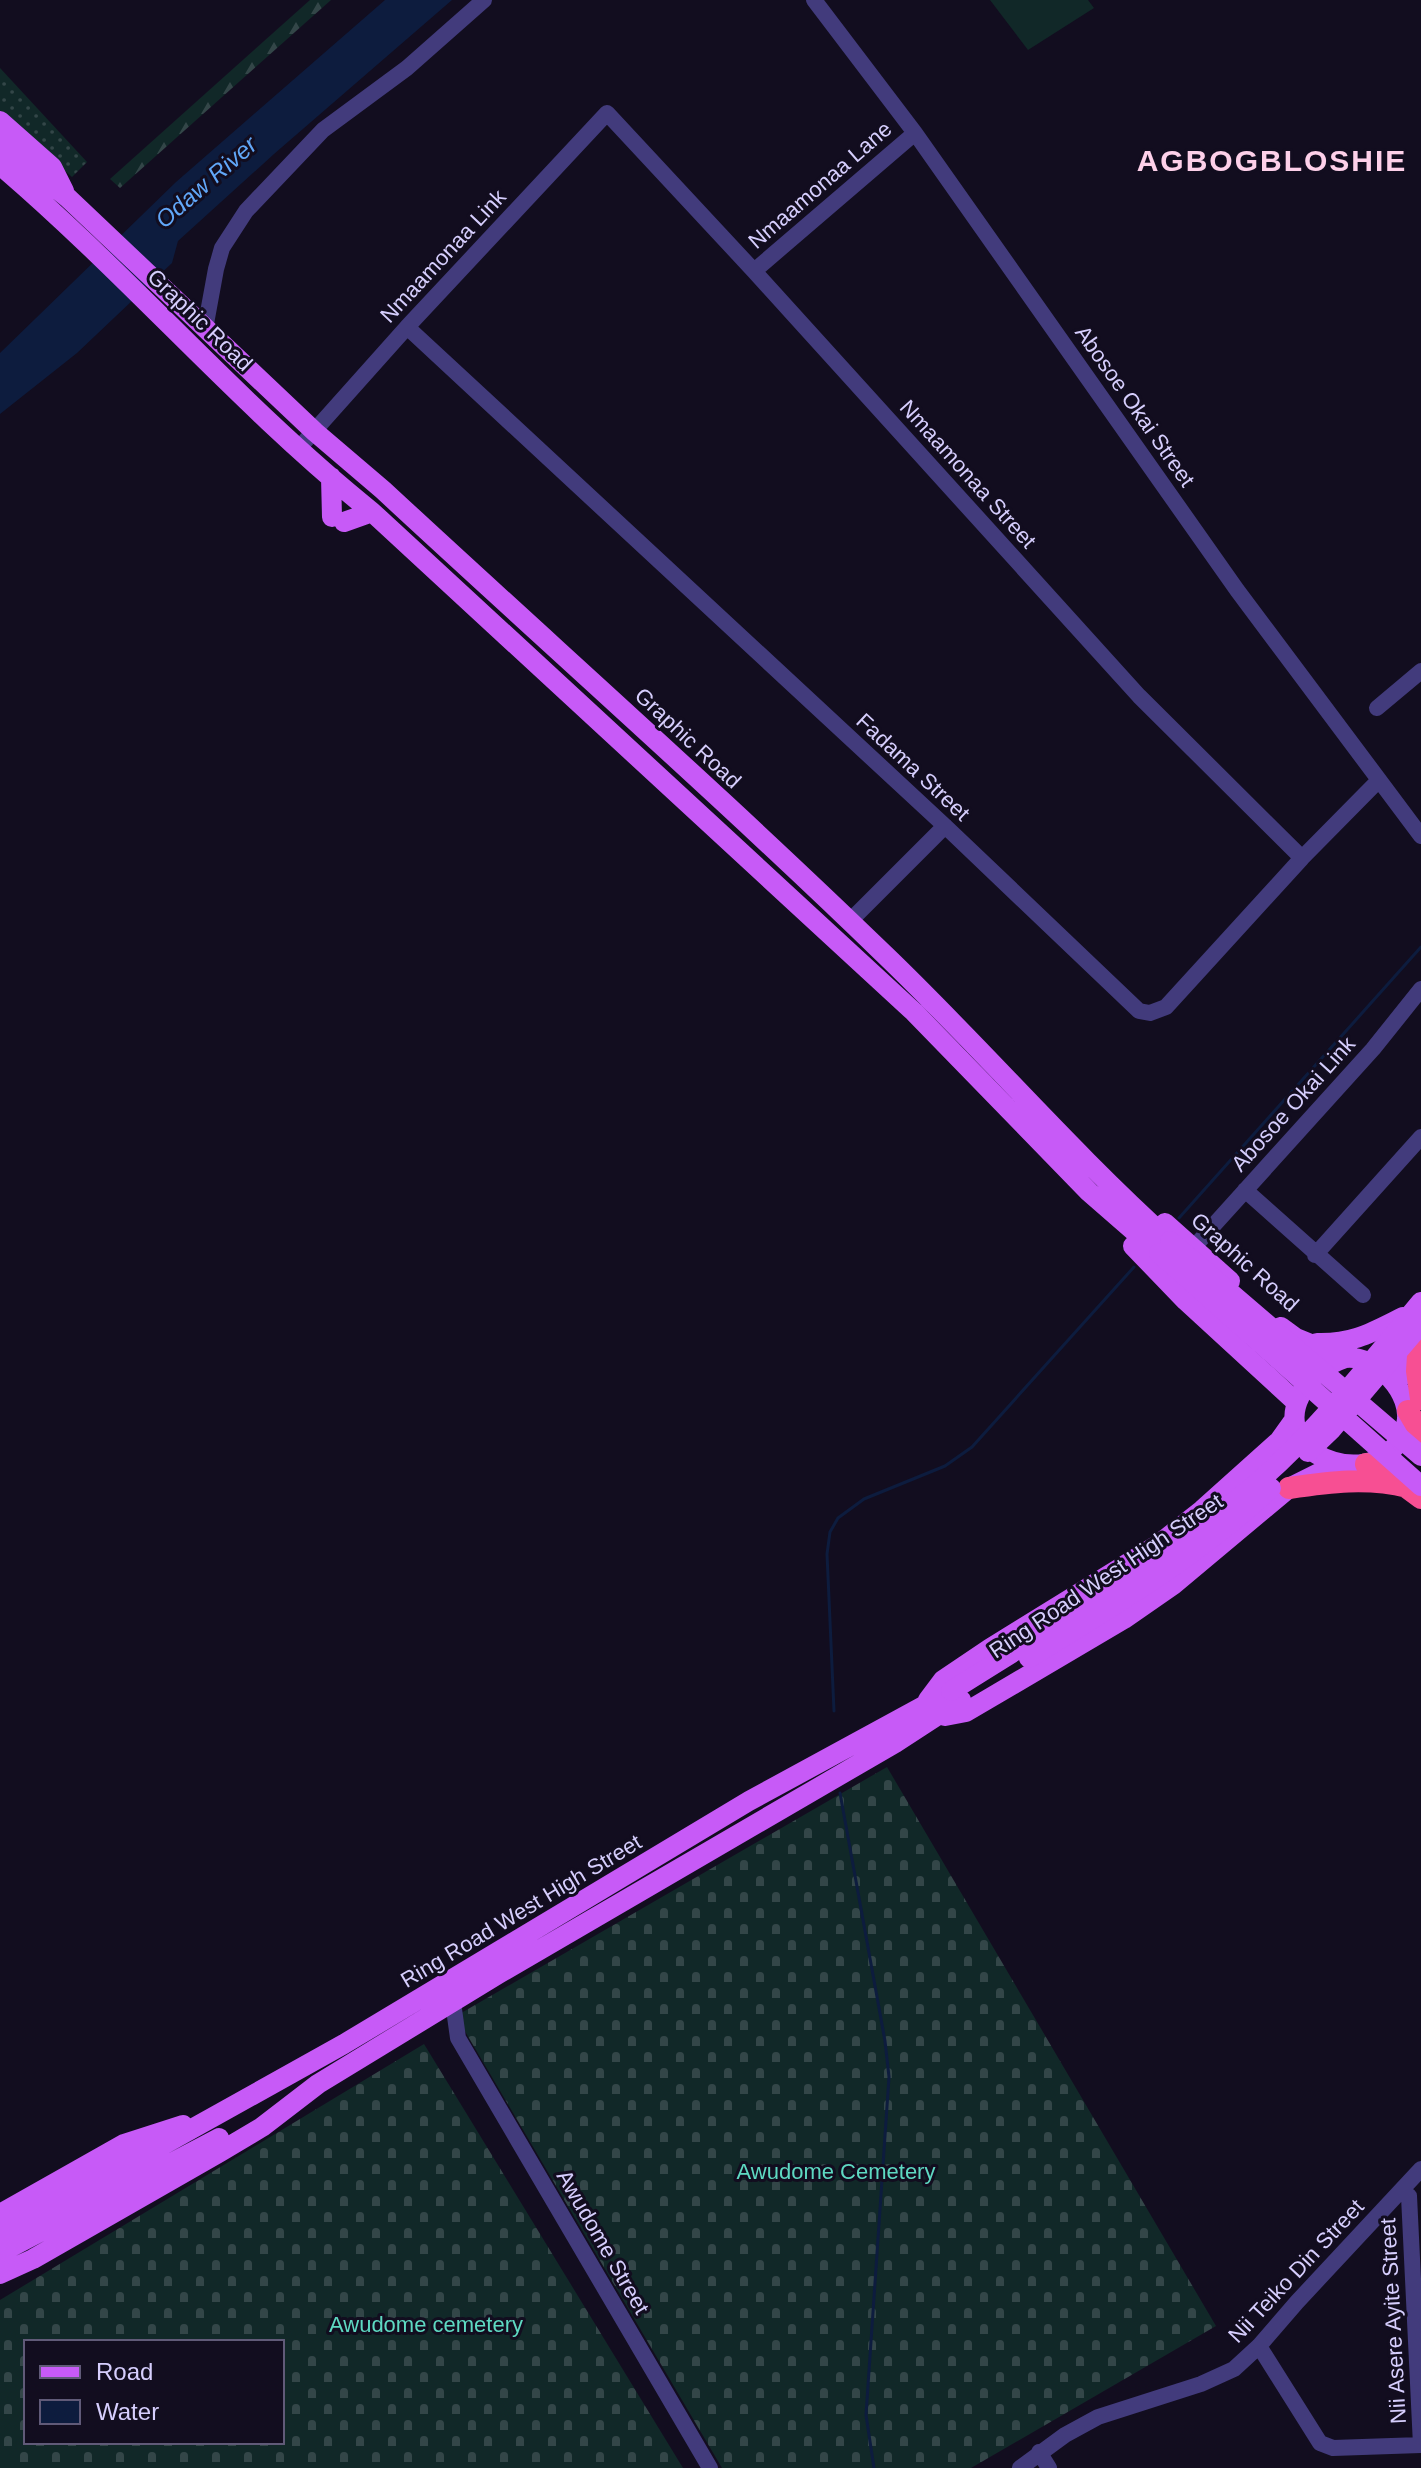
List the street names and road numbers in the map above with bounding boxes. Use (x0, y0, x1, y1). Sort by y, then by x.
street label: Nmaamonaa Lane (743, 116, 897, 254)
street label: Nmaamonaa Link (375, 184, 512, 328)
street label: Graphic Road (142, 264, 258, 376)
street label: Abosoe Okai Street (1070, 321, 1200, 491)
street label: Nmaamonaa Street (895, 395, 1041, 553)
street label: Graphic Road (630, 683, 746, 793)
street label: Fadama Street (851, 708, 975, 826)
street label: Abosoe Okai Link (1226, 1031, 1361, 1176)
street label: Graphic Road (1186, 1207, 1304, 1317)
street label: Ring Road West High Street (985, 1488, 1227, 1664)
street label: Ring Road West High Street (396, 1829, 646, 1993)
street label: Awudome Street (552, 2165, 654, 2319)
street label: Nii Teiko Din Street (1223, 2194, 1369, 2348)
street label: Nii Asere Ayite Street (1375, 2217, 1411, 2425)

